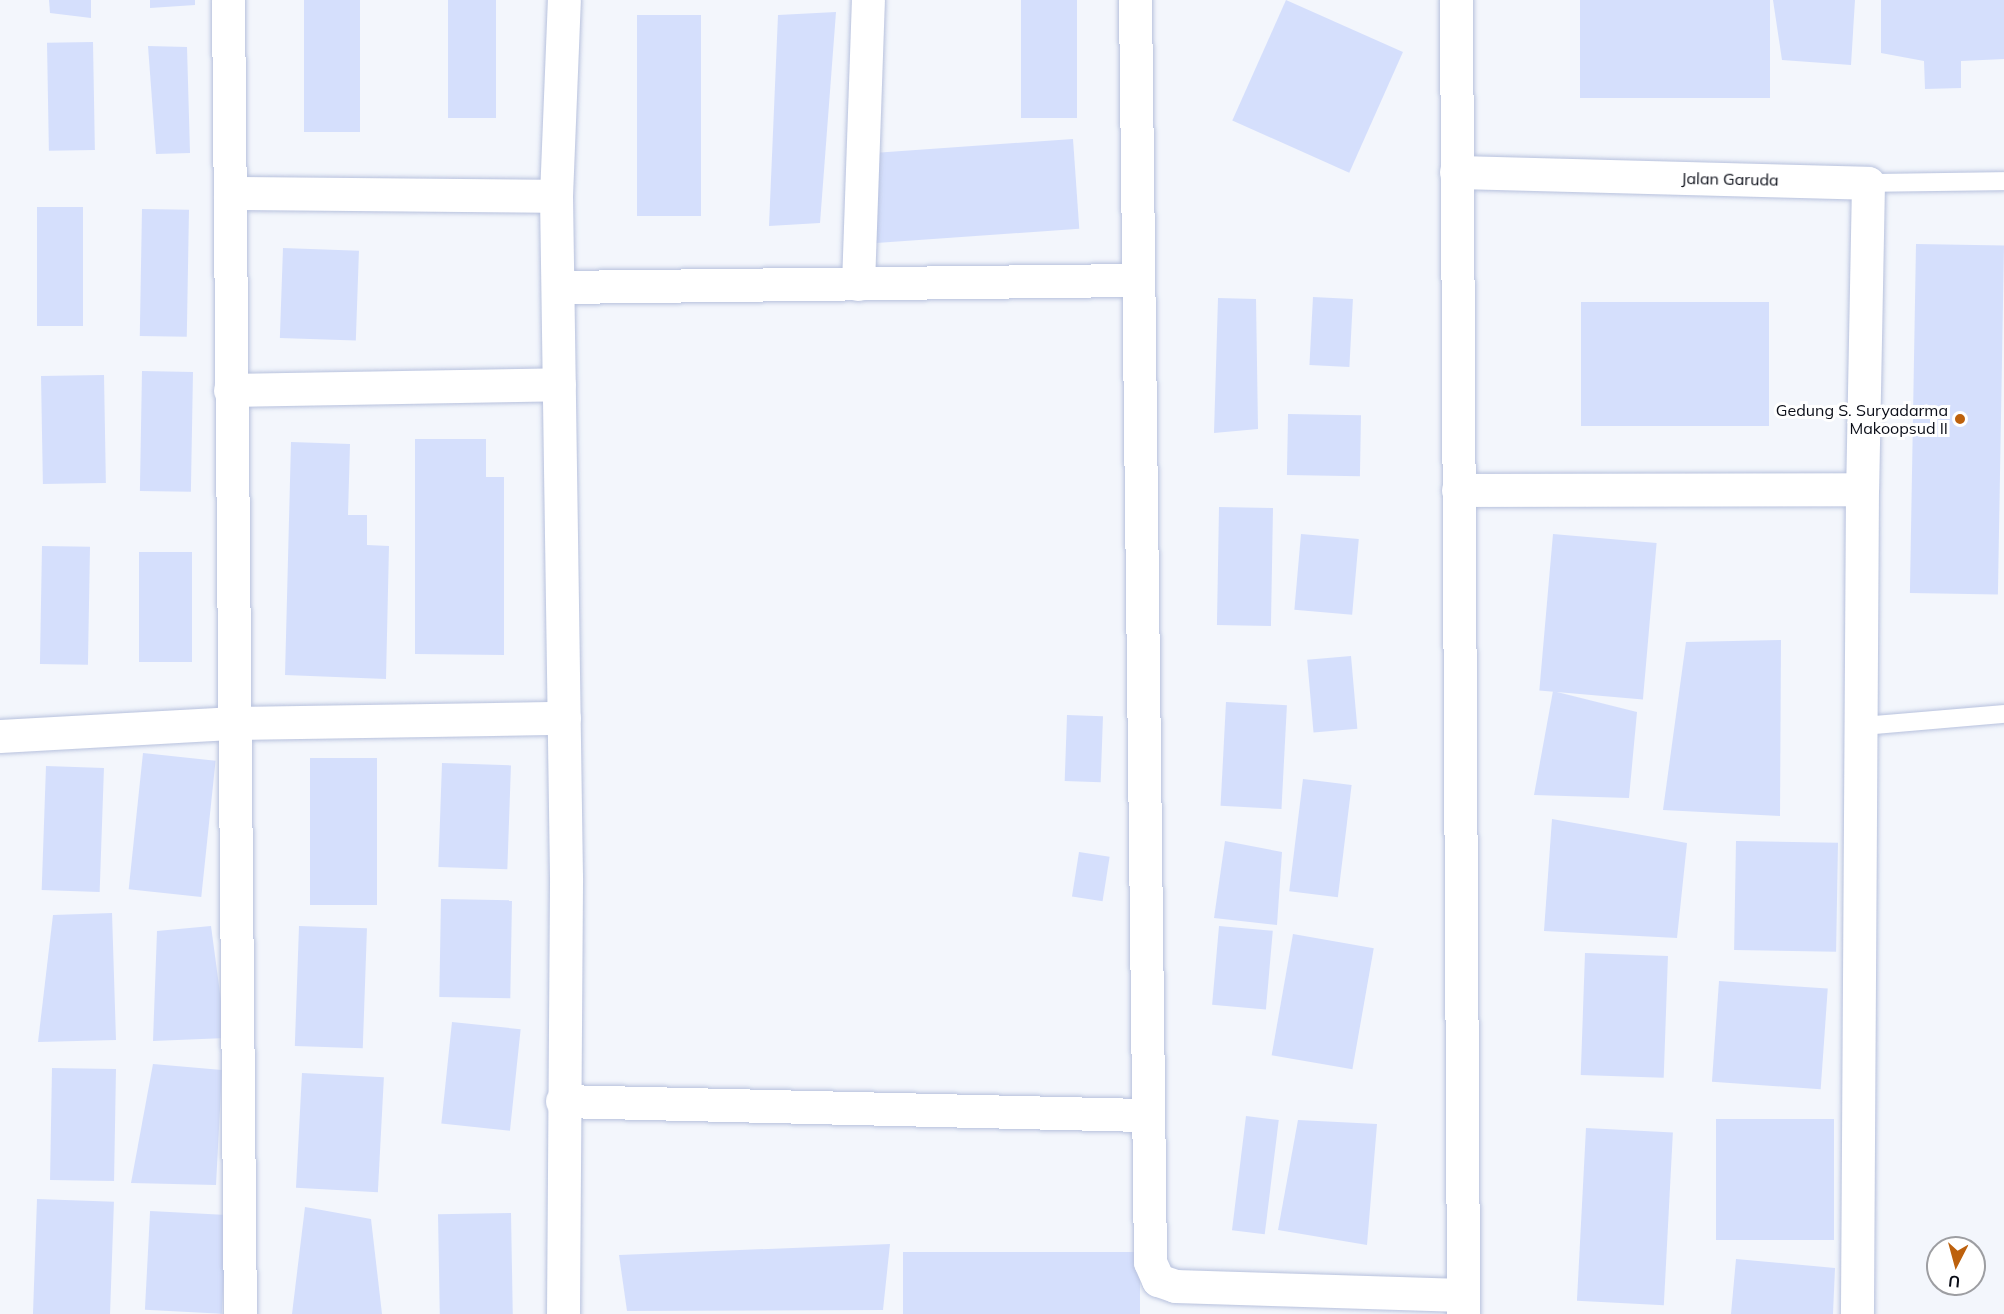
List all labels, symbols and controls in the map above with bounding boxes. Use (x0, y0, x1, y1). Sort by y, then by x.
street label: Jalan Garuda (1681, 169, 1779, 189)
place label: Gedung S. Suryadarma Makoopsud II (1776, 400, 1948, 438)
marker: Gedung S. Suryadarma Makoopsud II (1953, 412, 1967, 426)
north arrow (1926, 1236, 1986, 1296)
text: U (1947, 1271, 1961, 1292)

